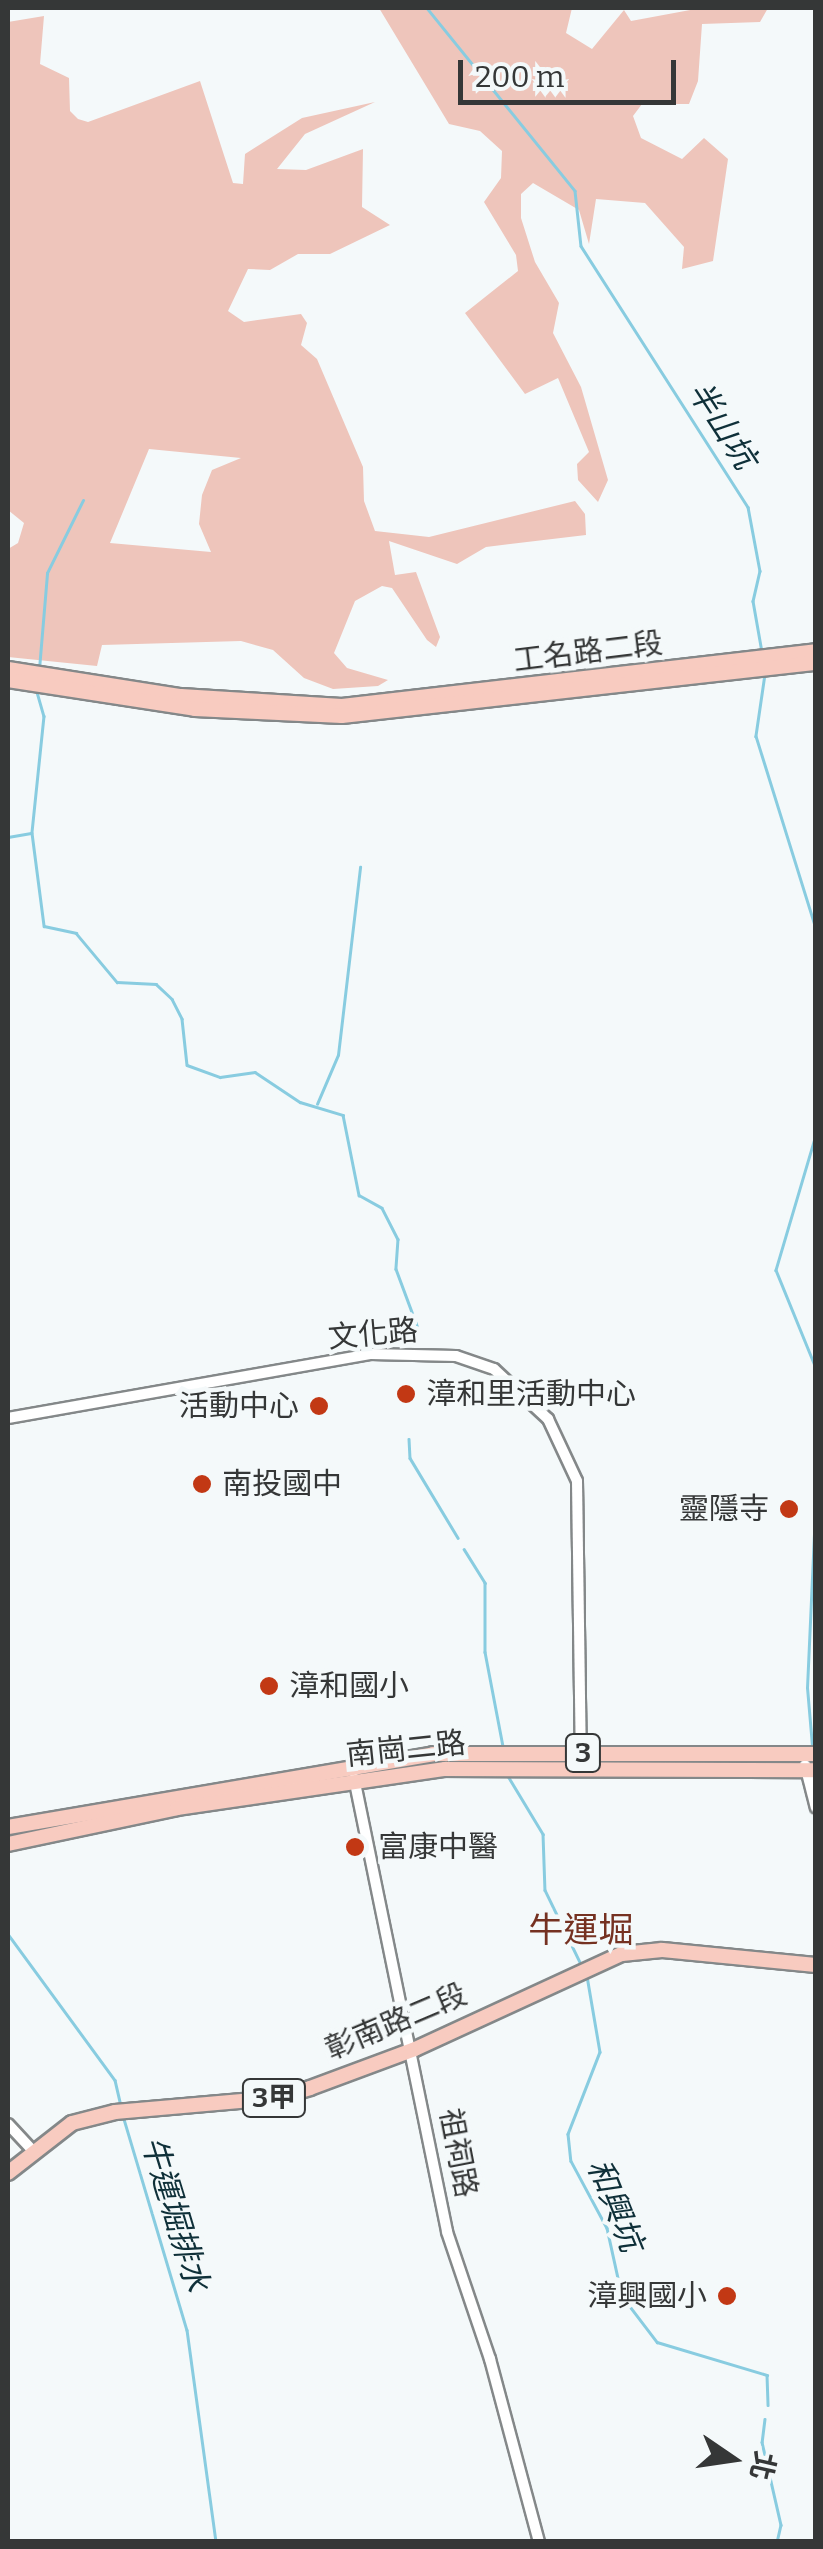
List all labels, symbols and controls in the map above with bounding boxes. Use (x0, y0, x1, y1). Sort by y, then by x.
scale bar (463, 40, 680, 102)
text: 200 m (475, 59, 564, 95)
water label: 半山坑 (680, 374, 764, 476)
street label: 工名路二段 (511, 625, 665, 679)
street label: 文化路 (327, 1312, 419, 1356)
place label: 漳和里活動中心 (426, 1376, 636, 1412)
marker: 漳和里活動中心 (395, 1383, 417, 1405)
place label: 活動中心 (179, 1388, 299, 1424)
marker: 活動中心 (308, 1395, 330, 1417)
place label: 南投國中 (222, 1466, 342, 1502)
marker: 南投國中 (191, 1473, 213, 1495)
place label: 靈隱寺 (679, 1491, 769, 1527)
marker: 靈隱寺 (778, 1498, 800, 1520)
place label: 漳和國小 (289, 1668, 409, 1704)
marker: 漳和國小 (258, 1675, 280, 1697)
street label: 南崗二路 (344, 1725, 468, 1773)
road number: 3 (563, 1730, 603, 1776)
place label: 富康中醫 (378, 1829, 498, 1865)
marker: 富康中醫 (342, 1834, 368, 1860)
district label: 牛運堀 (529, 1909, 633, 1951)
street label: 彰南路二段 (320, 1976, 472, 2068)
road number: 3甲 (242, 2075, 306, 2121)
street label: 祖祠路 (432, 2105, 484, 2201)
water label: 牛運堀排水 (133, 2132, 217, 2296)
water label: 和興坑 (579, 2153, 651, 2257)
place label: 漳興國小 (587, 2278, 707, 2314)
marker: 漳興國小 (716, 2285, 738, 2307)
north arrow (683, 2409, 783, 2509)
text: 北 (743, 2448, 782, 2483)

